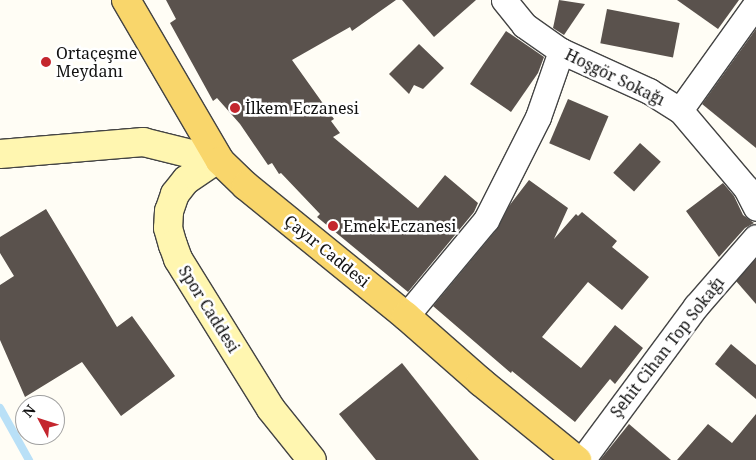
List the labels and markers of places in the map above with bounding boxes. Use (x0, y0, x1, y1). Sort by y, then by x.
place label: Ortaçeşme Meydanı (56, 43, 137, 81)
marker: Ortaçeşme Meydanı (40, 56, 52, 68)
place label: İlkem Eczanesi (245, 98, 359, 118)
marker: İlkem Eczanesi (229, 102, 241, 114)
place label: Emek Eczanesi (343, 216, 456, 236)
marker: Emek Eczanesi (327, 220, 339, 232)

